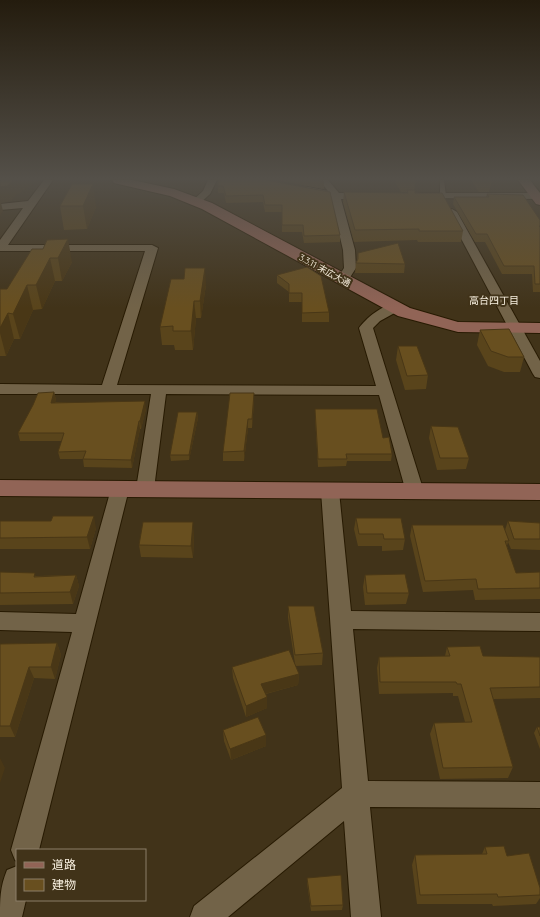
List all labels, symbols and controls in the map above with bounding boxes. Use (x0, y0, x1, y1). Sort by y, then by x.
street label: 3.3.11 末広大通 (297, 251, 353, 289)
district label: 高台四丁目 (469, 294, 519, 307)
legend (16, 849, 146, 901)
text: 道路 (52, 857, 76, 872)
text: 建物 (52, 877, 76, 892)

